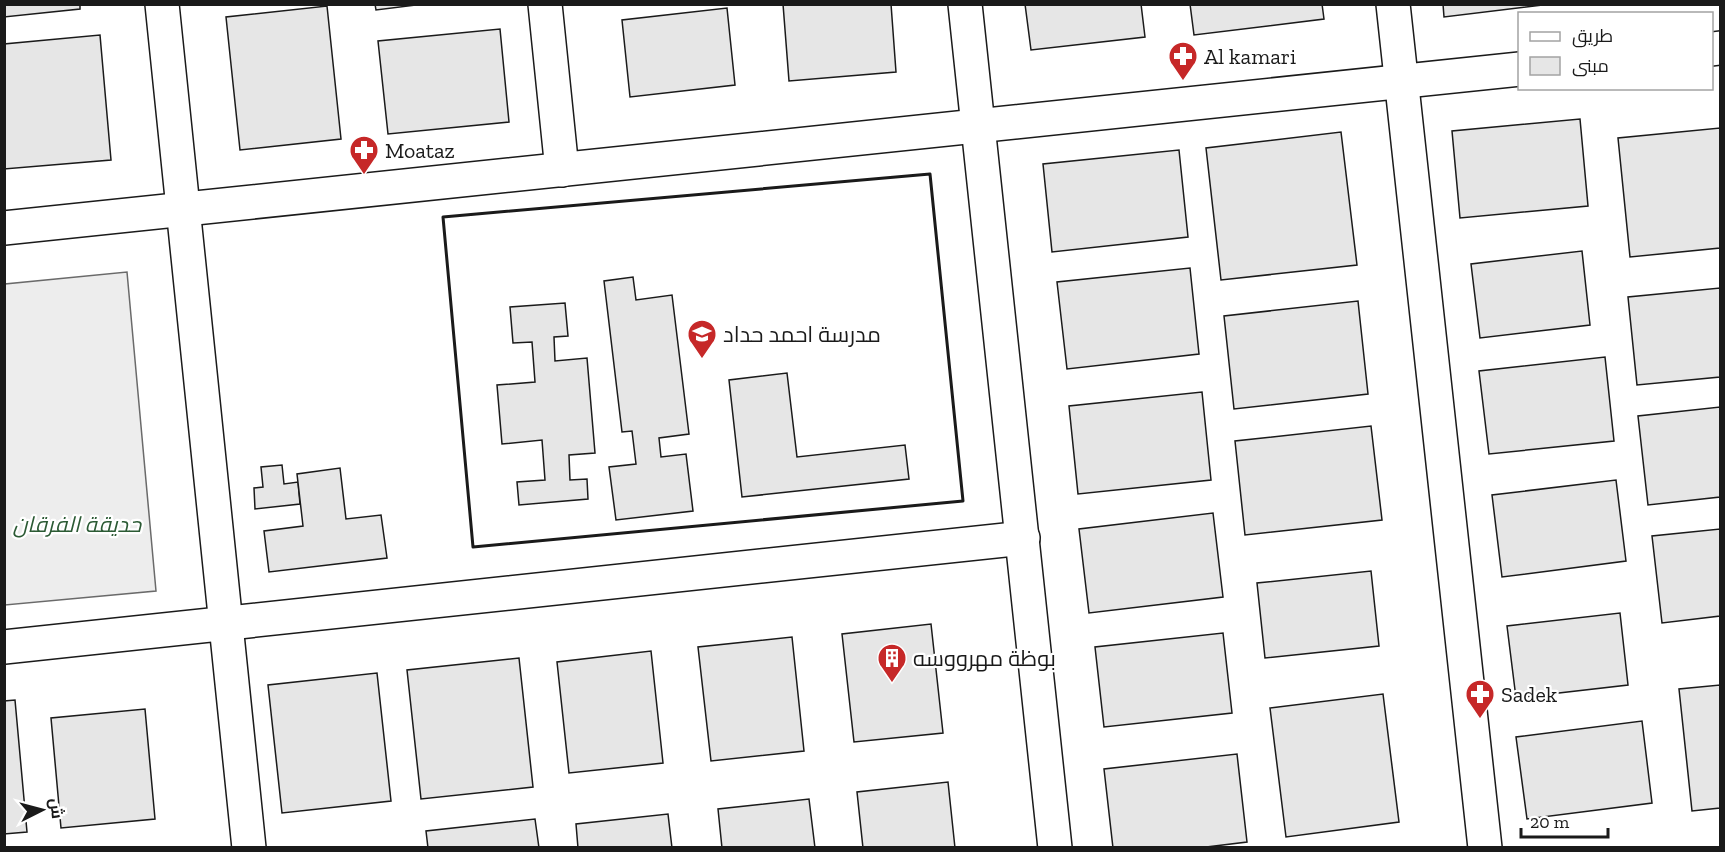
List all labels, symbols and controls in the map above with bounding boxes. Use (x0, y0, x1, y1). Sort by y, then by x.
legend (1518, 12, 1713, 90)
text: طريق (1572, 25, 1613, 48)
pharmacy icon: Al kamari (1167, 40, 1199, 82)
place label: Al kamari (1204, 43, 1296, 70)
text: مبنى (1572, 55, 1609, 77)
pharmacy icon: Moataz (348, 134, 380, 176)
place label: Moataz (385, 137, 455, 164)
school or university icon: مدرسة احمد حداد (686, 318, 718, 360)
place label: مدرسة احمد حداد (723, 321, 881, 348)
park label: حديقة الفرقان (13, 511, 142, 538)
building icon: بوظة مهرووسه (876, 642, 908, 684)
place label: بوظة مهرووسه (913, 645, 1056, 672)
pharmacy icon: Sadek (1464, 678, 1496, 720)
place label: Sadek (1501, 681, 1558, 708)
north arrow (12, 780, 72, 840)
text: ش (46, 797, 67, 820)
scale bar (1521, 801, 1608, 839)
text: 20 m (1530, 811, 1570, 833)

